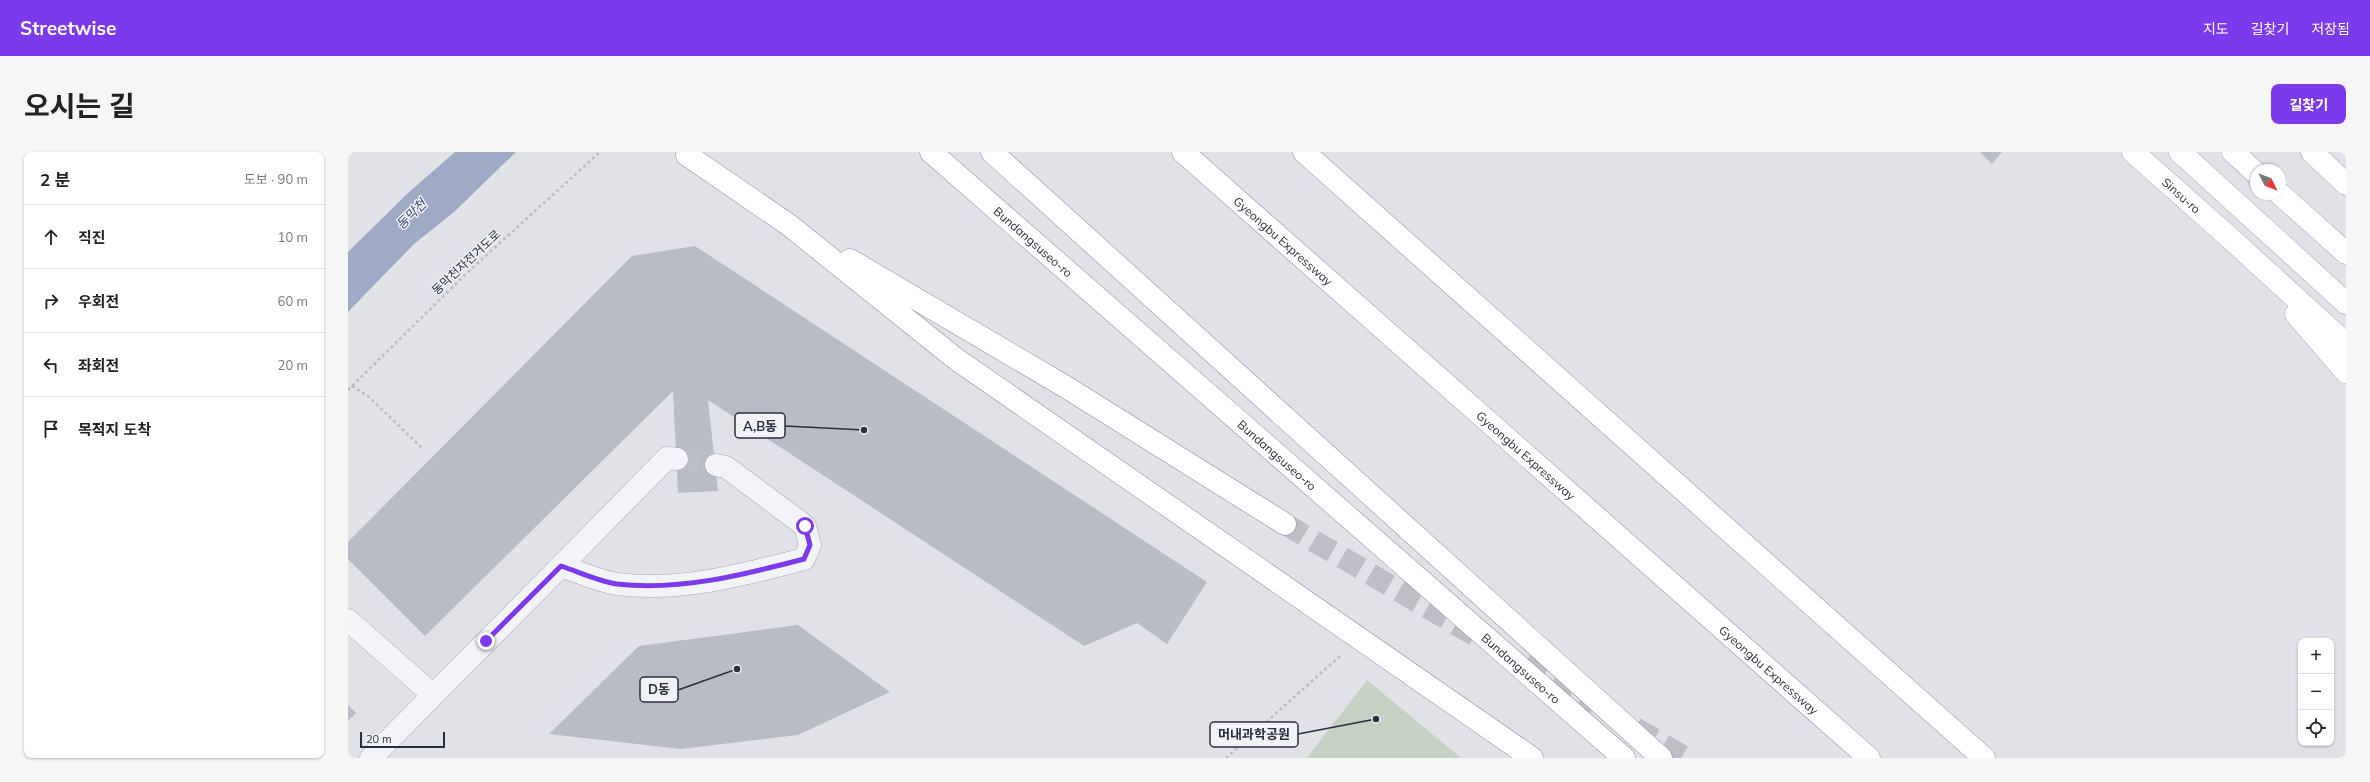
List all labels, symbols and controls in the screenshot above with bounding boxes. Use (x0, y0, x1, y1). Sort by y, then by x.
text: Streetwise (20, 16, 116, 40)
text: 지도 (2203, 20, 2229, 38)
text: 길찾기 (2251, 20, 2289, 38)
text: 저장됨 (2311, 20, 2350, 38)
button: 길찾기 (2271, 84, 2346, 124)
text: 오시는 길 (24, 88, 135, 123)
north arrow (2250, 164, 2286, 200)
text: 2 분 (40, 169, 71, 190)
text: 도보 · 90 m (244, 171, 308, 187)
street label: Sinsu-ro (2159, 174, 2204, 216)
street label: Gyeongbu Expressway (1231, 193, 1337, 289)
water label: 동막천 (393, 195, 430, 232)
street label: Bundangsuseo-ro (991, 203, 1076, 280)
icon: ahead (40, 226, 62, 248)
street label: 동막천자전거도로 (429, 226, 503, 298)
text: 직진 (78, 228, 106, 247)
text: 10 m (278, 229, 308, 245)
icon: right (40, 290, 62, 312)
text: 우회전 (78, 292, 119, 311)
text: 60 m (278, 293, 308, 309)
icon: left (40, 354, 62, 376)
text: 좌회전 (78, 356, 119, 375)
text: 20 m (278, 357, 308, 373)
street label: Gyeongbu Expressway (1474, 408, 1579, 503)
callout: A,B동 (735, 413, 785, 438)
street label: Bundangsuseo-ro (1235, 416, 1320, 493)
icon: arrive (40, 418, 62, 440)
text: A,B동 (743, 418, 777, 434)
text: 목적지 도착 (78, 420, 151, 439)
route start (796, 517, 814, 535)
street label: Gyeongbu Expressway (1716, 622, 1822, 718)
street label: Bundangsuseo-ro (1479, 630, 1564, 707)
route end (477, 632, 495, 650)
map controls (2298, 638, 2334, 746)
button: + (2298, 638, 2334, 674)
button: − (2298, 674, 2334, 710)
callout: D동 (640, 677, 678, 702)
text: D동 (648, 681, 670, 697)
button: locate (2298, 710, 2334, 746)
callout: 머내과학공원 (1210, 722, 1298, 747)
text: 머내과학공원 (1218, 726, 1290, 742)
scale bar (360, 730, 445, 749)
text: 20 m (366, 732, 392, 746)

